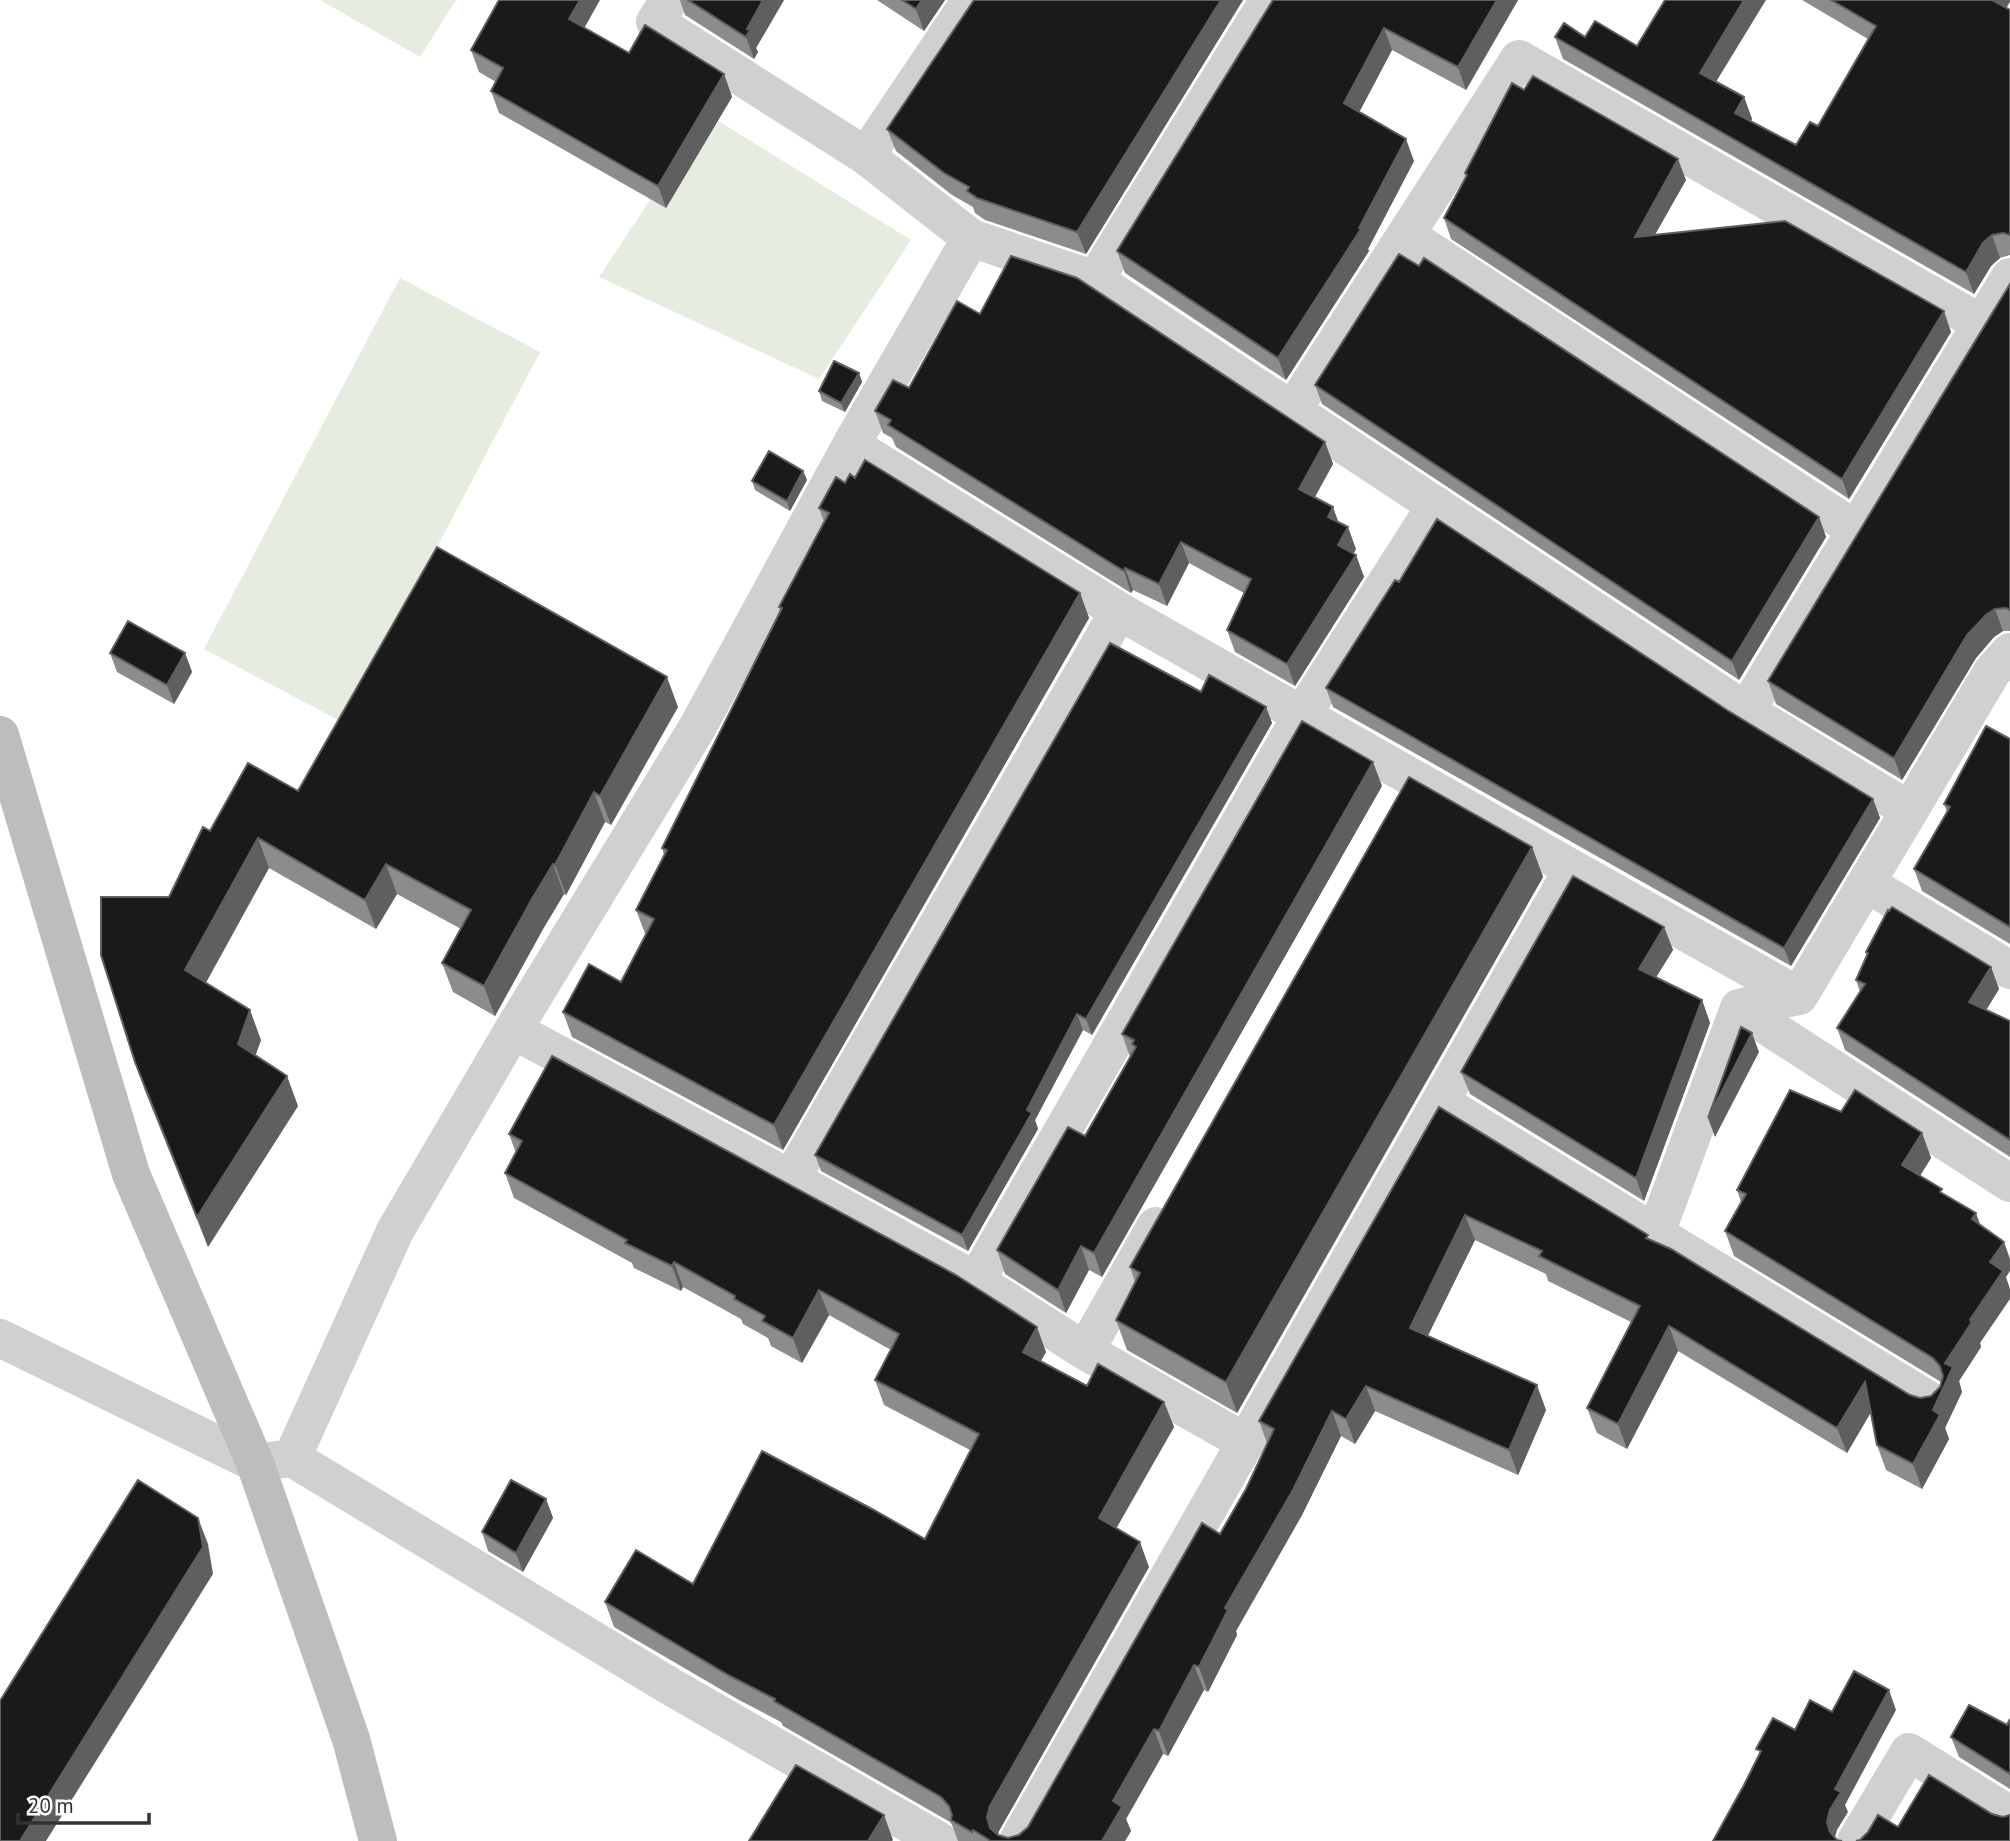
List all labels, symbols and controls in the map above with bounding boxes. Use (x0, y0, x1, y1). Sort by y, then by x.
scale bar (18, 1782, 149, 1826)
text: 20 m (28, 1792, 74, 1819)

